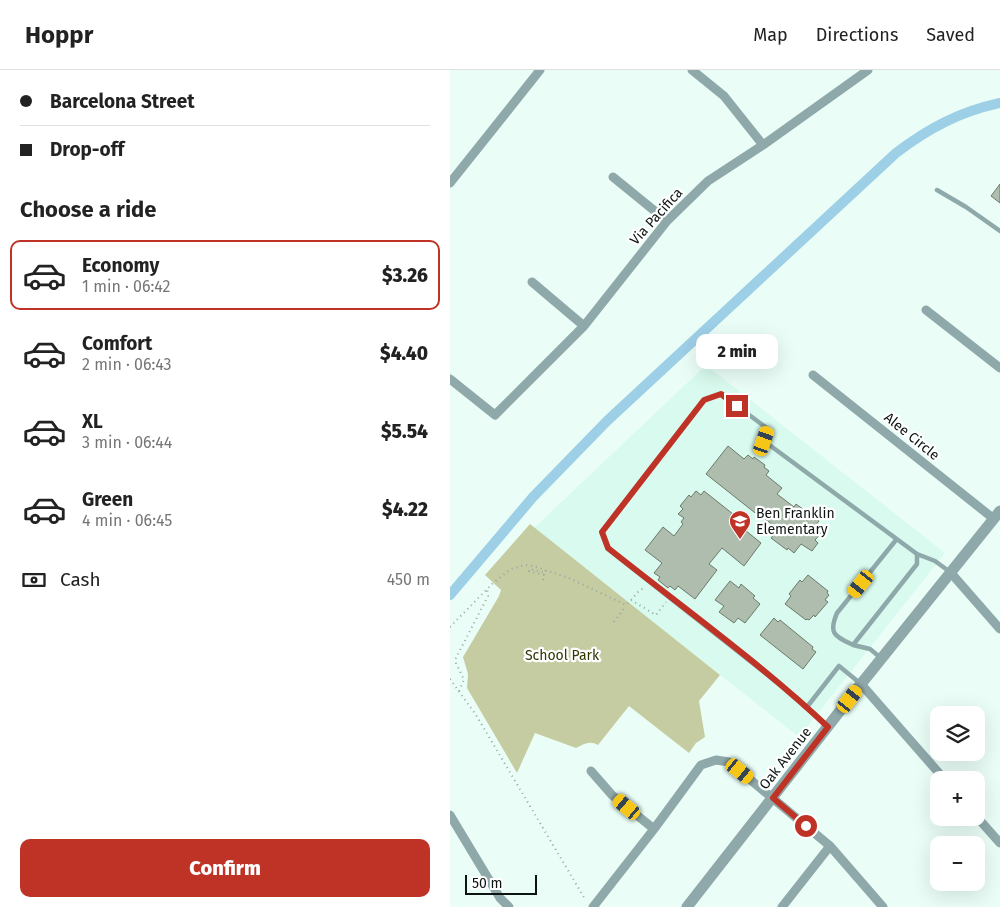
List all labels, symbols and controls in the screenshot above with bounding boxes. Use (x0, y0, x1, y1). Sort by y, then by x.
text: Hoppr (25, 21, 93, 49)
text: Map (753, 24, 788, 46)
text: Directions (816, 24, 898, 46)
text: Saved (926, 24, 975, 46)
text: Barcelona Street (50, 90, 194, 113)
text: Drop-off (50, 138, 124, 161)
street label: Via Pacifica (626, 184, 686, 248)
text: Choose a ride (20, 196, 156, 223)
icon: car (22, 253, 67, 298)
text: Economy (82, 254, 159, 277)
text: $3.26 (382, 264, 428, 287)
text: 1 min · 06:42 (82, 277, 170, 296)
icon: car (22, 331, 67, 376)
text: Comfort (82, 332, 152, 355)
callout: 2 min (696, 334, 778, 368)
text: $4.40 (380, 342, 428, 365)
text: 2 min (717, 342, 757, 361)
text: 2 min · 06:43 (82, 355, 172, 374)
route end (726, 395, 748, 417)
icon: car (22, 409, 67, 454)
street label: Alee Circle (881, 409, 943, 464)
text: XL (82, 410, 103, 433)
text: $5.54 (381, 420, 428, 443)
car (752, 424, 775, 458)
text: 3 min · 06:44 (82, 433, 172, 452)
icon: car (22, 487, 67, 532)
text: Green (82, 488, 133, 511)
text: $4.22 (382, 498, 428, 521)
place label: Ben Franklin Elementary (756, 505, 835, 538)
school or university icon: Ben Franklin Elementary (728, 509, 752, 540)
text: 4 min · 06:45 (82, 511, 172, 530)
icon: cash (20, 566, 48, 594)
text: Cash (60, 568, 101, 591)
car (845, 568, 876, 600)
text: 450 m (387, 570, 430, 589)
park label: School Park (525, 647, 600, 664)
car (834, 683, 865, 715)
map controls (930, 706, 985, 891)
button: layers (930, 706, 985, 761)
street label: Oak Avenue (756, 724, 815, 793)
car (723, 756, 756, 786)
button: + (930, 771, 985, 826)
car (610, 792, 643, 822)
route start (795, 815, 817, 837)
button: − (930, 836, 985, 891)
button: Confirm (20, 839, 430, 897)
scale bar (465, 872, 538, 895)
text: 50 m (472, 875, 503, 892)

